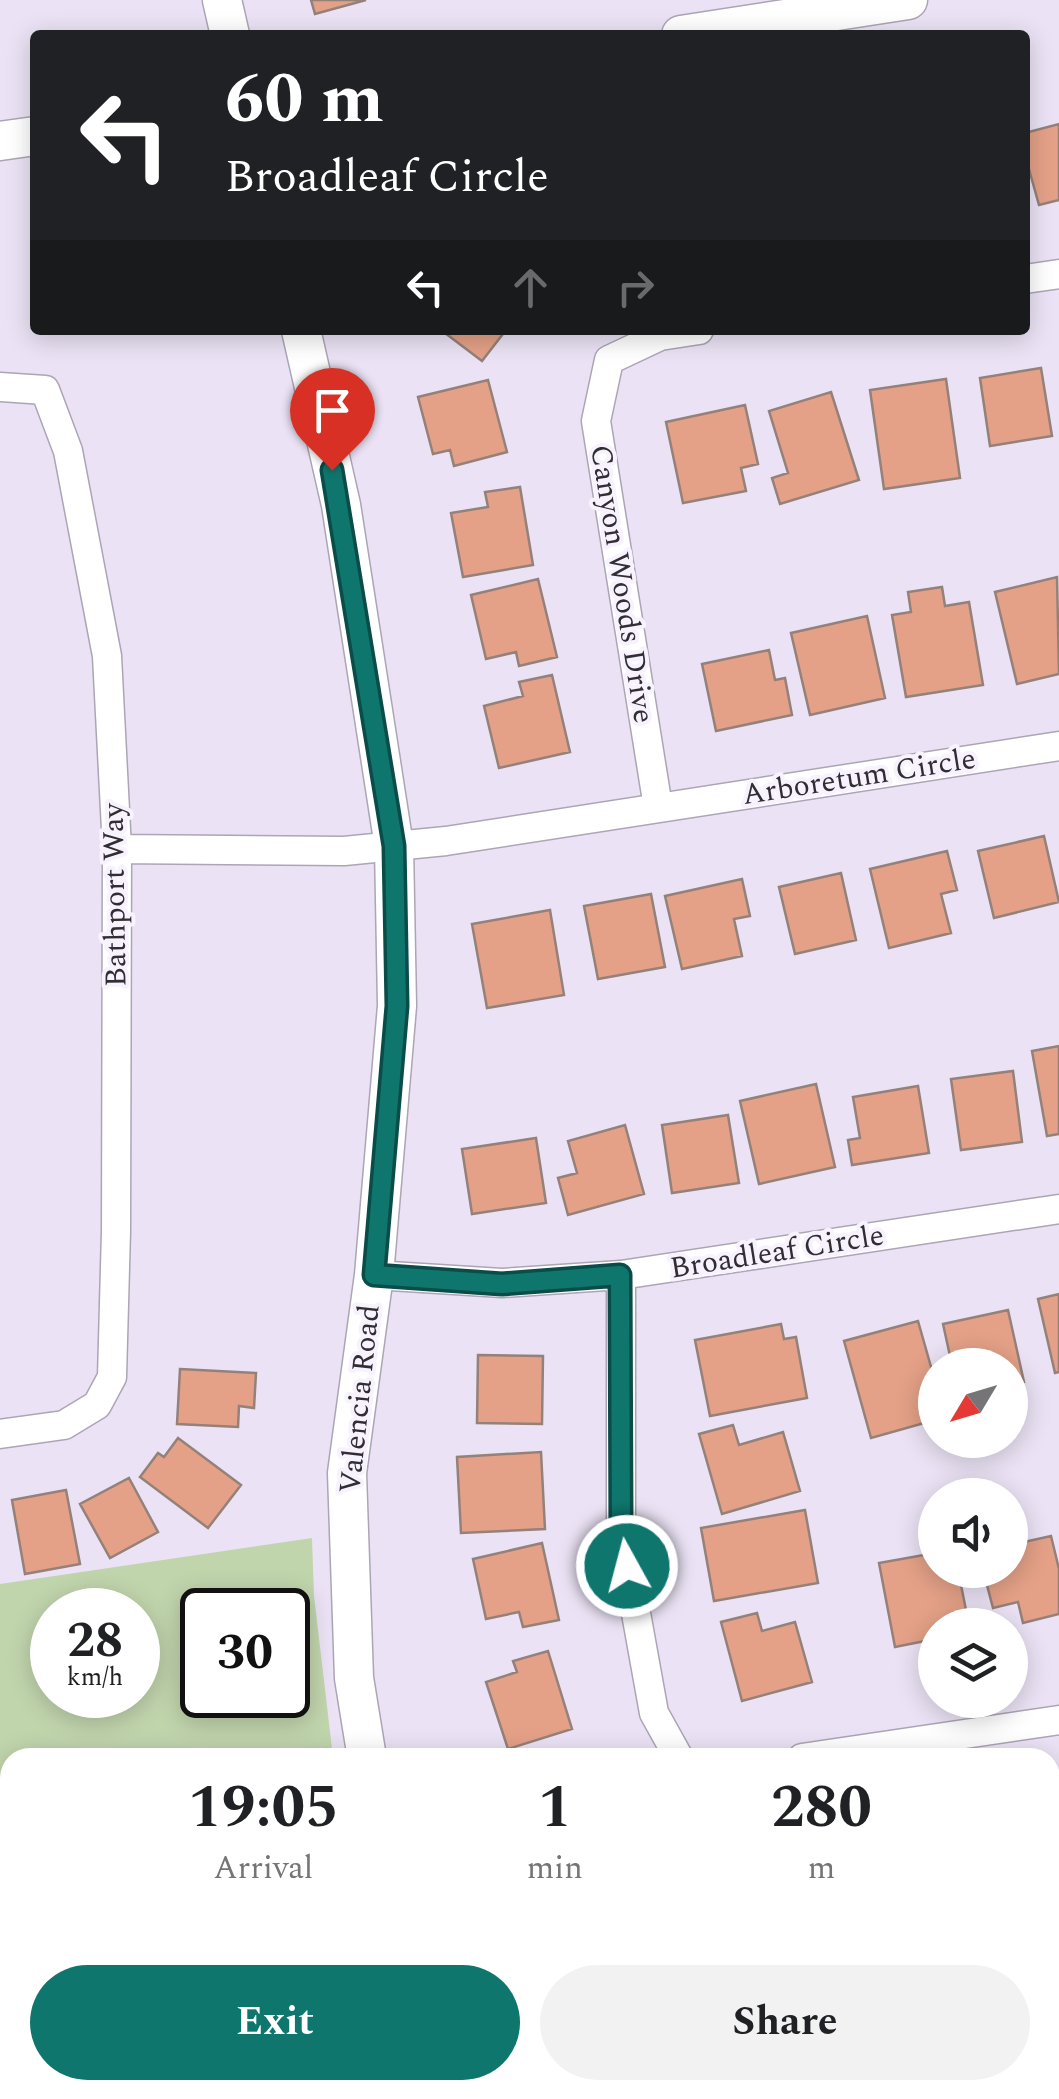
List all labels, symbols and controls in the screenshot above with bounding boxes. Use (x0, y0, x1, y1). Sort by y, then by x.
text: 60 m (225, 47, 384, 153)
icon: left (60, 70, 190, 200)
text: Broadleaf Circle (225, 143, 549, 212)
icon: left (398, 260, 453, 315)
icon: ahead (503, 260, 558, 315)
icon: right (608, 260, 663, 315)
pin (290, 368, 375, 471)
icon: arrive (305, 383, 360, 438)
street label: Canyon Woods Drive (577, 441, 667, 727)
street label: Arboretum Circle (739, 736, 979, 818)
street label: Bathport Way (90, 801, 140, 987)
street label: Broadleaf Circle (667, 1212, 887, 1292)
street label: Valencia Road (327, 1302, 393, 1496)
north arrow (918, 1348, 1028, 1458)
map controls (918, 1348, 1028, 1718)
button: sound (918, 1478, 1028, 1588)
position arrow (575, 1514, 679, 1618)
speed limit sign: 30 (180, 1588, 310, 1718)
text: 28 (67, 1603, 123, 1679)
button: layers (918, 1608, 1028, 1718)
text: km/h (67, 1659, 123, 1697)
text: 19:05 (188, 1762, 339, 1854)
text: 1 (538, 1762, 572, 1854)
text: 280 (771, 1762, 872, 1854)
text: Arrival (214, 1844, 313, 1893)
text: min (527, 1844, 583, 1893)
text: m (808, 1844, 835, 1893)
button: Exit (30, 1965, 520, 2080)
button: Share (540, 1965, 1030, 2080)

